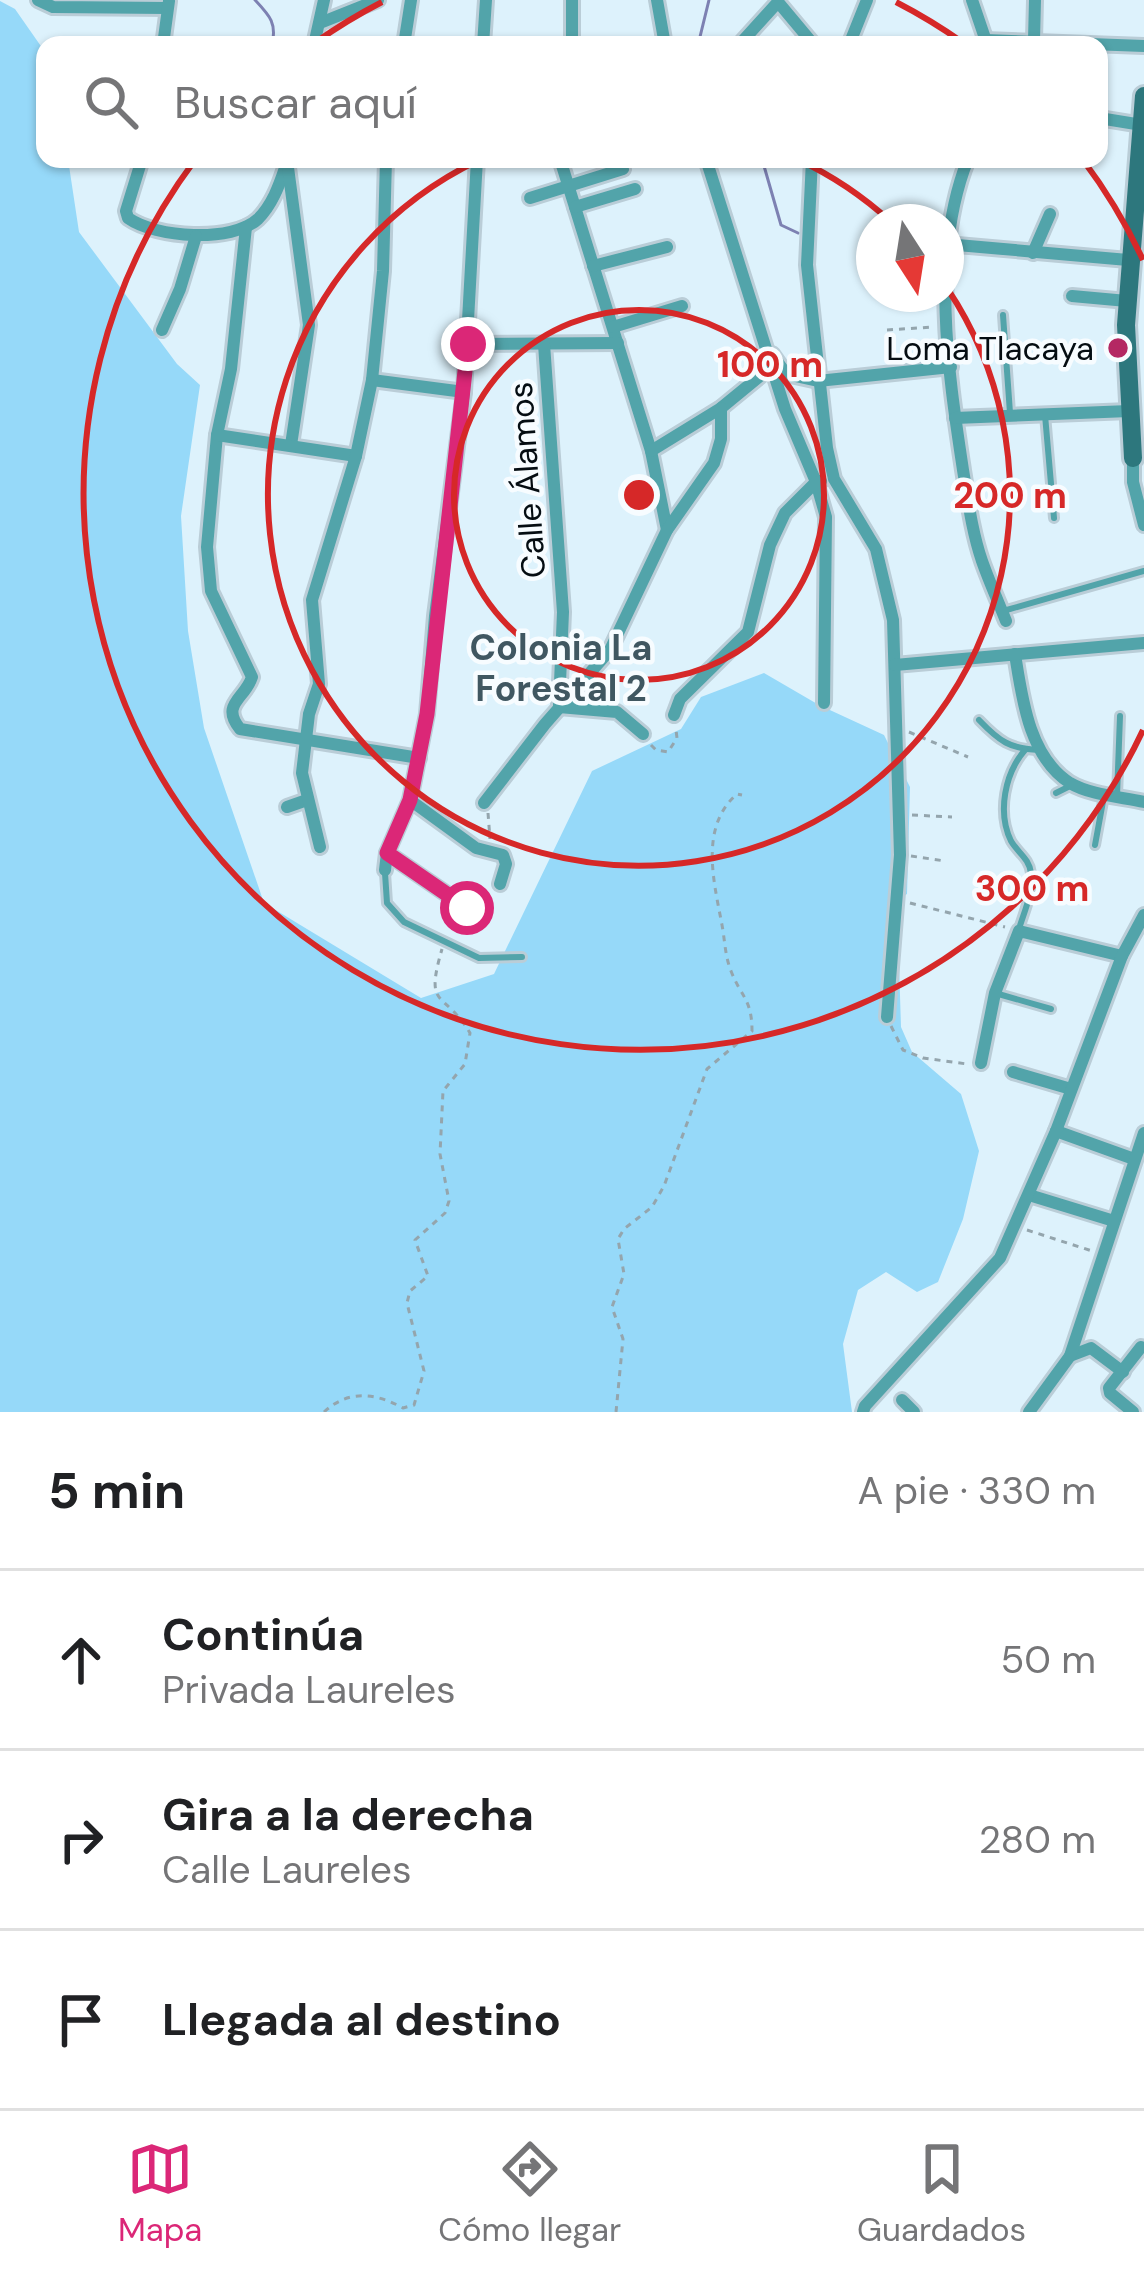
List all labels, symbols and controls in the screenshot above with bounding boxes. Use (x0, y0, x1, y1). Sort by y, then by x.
search box (36, 36, 1108, 168)
icon: search (78, 69, 144, 135)
text: Buscar aquí (174, 73, 417, 132)
north arrow (856, 204, 964, 312)
route end (441, 317, 495, 371)
place label: Loma Tlacaya (886, 327, 1094, 370)
marker: Loma Tlacaya (1105, 335, 1131, 361)
text: 100 m (717, 341, 823, 388)
street label: Calle Álamos (499, 380, 555, 580)
text: 200 m (953, 472, 1067, 519)
centre of rings (618, 474, 660, 516)
district label: Colonia La Forestal 2 (470, 624, 652, 712)
text: 300 m (975, 865, 1089, 912)
route start (440, 881, 494, 935)
text: 5 min (48, 1457, 185, 1524)
text: A pie · 330 m (857, 1465, 1096, 1516)
text: Continúa (162, 1605, 364, 1664)
icon: ahead (48, 1627, 114, 1693)
text: 50 m (1000, 1634, 1096, 1685)
text: Privada Laureles (162, 1664, 456, 1715)
text: Gira a la derecha (162, 1785, 534, 1844)
icon: right (48, 1807, 114, 1873)
text: 280 m (979, 1814, 1096, 1865)
text: Calle Laureles (162, 1844, 411, 1895)
icon: arrive (48, 1987, 114, 2053)
text: Llegada al destino (162, 1990, 561, 2049)
tab: Mapa (118, 2136, 202, 2251)
tab: Cómo llegar (438, 2136, 621, 2251)
tab: Guardados (857, 2136, 1026, 2251)

